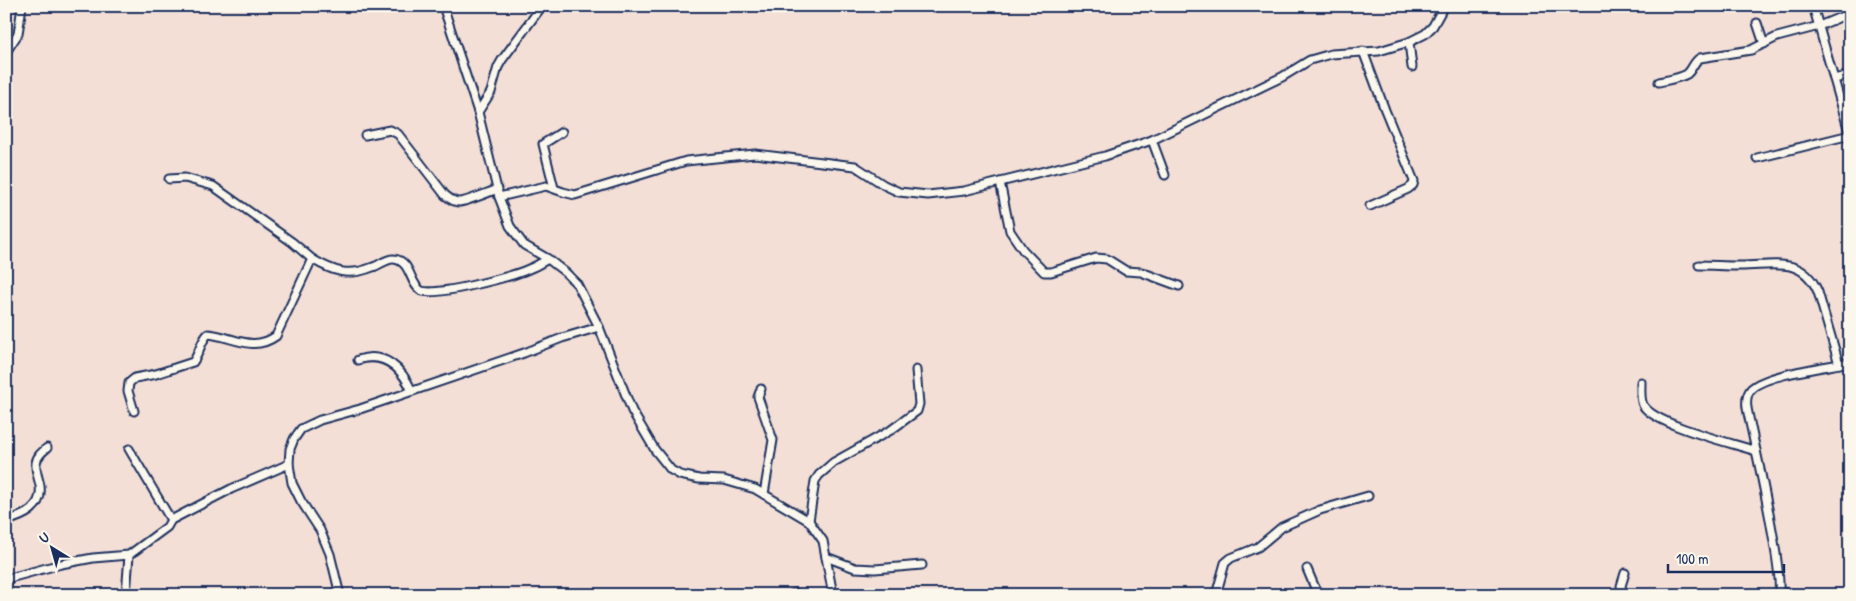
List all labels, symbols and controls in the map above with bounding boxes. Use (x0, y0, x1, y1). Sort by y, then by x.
north arrow (28, 524, 78, 574)
text: U (35, 527, 53, 547)
scale bar (1668, 541, 1785, 573)
text: 100 m (1676, 548, 1709, 569)

